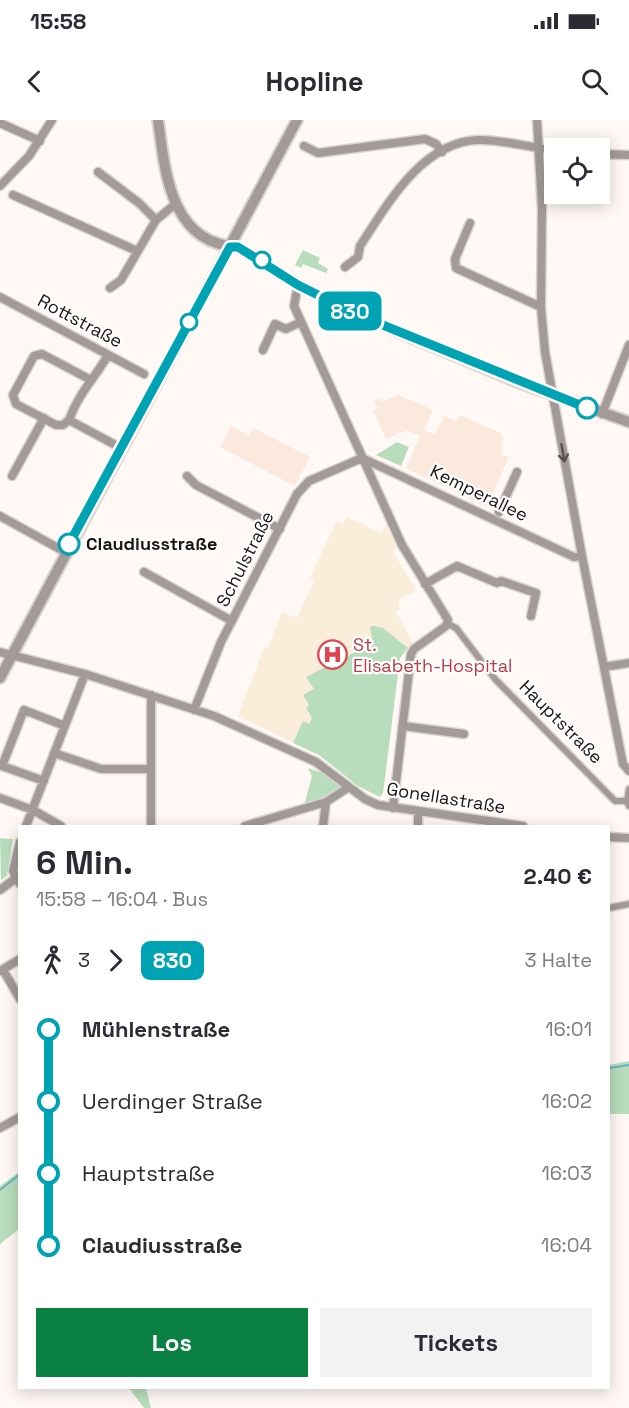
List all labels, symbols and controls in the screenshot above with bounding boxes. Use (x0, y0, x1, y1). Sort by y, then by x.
text: 15:58 (30, 7, 86, 35)
text: Hopline (265, 64, 364, 99)
icon: back (18, 65, 51, 98)
icon: search (578, 65, 611, 98)
map controls (544, 138, 610, 204)
button: locate (544, 138, 610, 204)
unlabelled marker (253, 251, 271, 269)
street label: Rottstraße (34, 289, 127, 353)
line badge: 830 (316, 292, 385, 330)
text: 830 (331, 298, 369, 325)
unlabelled marker (180, 313, 198, 331)
unlabelled marker (576, 397, 598, 419)
one-way arrow (558, 443, 569, 462)
street label: Kemperallee (427, 459, 532, 526)
street label: Schulstraße (211, 507, 279, 611)
place label: Claudiusstraße (86, 532, 217, 555)
marker: Claudiusstraße (58, 533, 80, 555)
place label: St. Elisabeth-Hospital (353, 633, 513, 677)
hospital icon: St. Elisabeth-Hospital (316, 639, 348, 671)
street label: Hauptstraße (515, 675, 608, 768)
street label: Gonellastraße (385, 777, 507, 818)
text: 6 Min. (36, 842, 133, 884)
text: 2.40 € (524, 862, 592, 890)
text: 15:58 – 16:04 · Bus (36, 886, 208, 912)
icon: walk (36, 944, 69, 977)
icon: forward (99, 944, 132, 977)
text: 3 (78, 947, 90, 973)
text: 830 (153, 947, 192, 974)
text: 3 Halte (525, 947, 592, 973)
text: Mühlenstraße (82, 1015, 230, 1043)
text: 16:01 (545, 1016, 592, 1042)
text: Uerdinger Straße (82, 1087, 263, 1115)
text: 16:02 (541, 1088, 592, 1114)
text: Hauptstraße (82, 1159, 215, 1187)
text: 16:03 (541, 1160, 592, 1186)
text: Claudiusstraße (82, 1231, 242, 1259)
text: 16:04 (541, 1232, 592, 1258)
button: Los (36, 1308, 308, 1377)
button: Tickets (320, 1308, 592, 1377)

